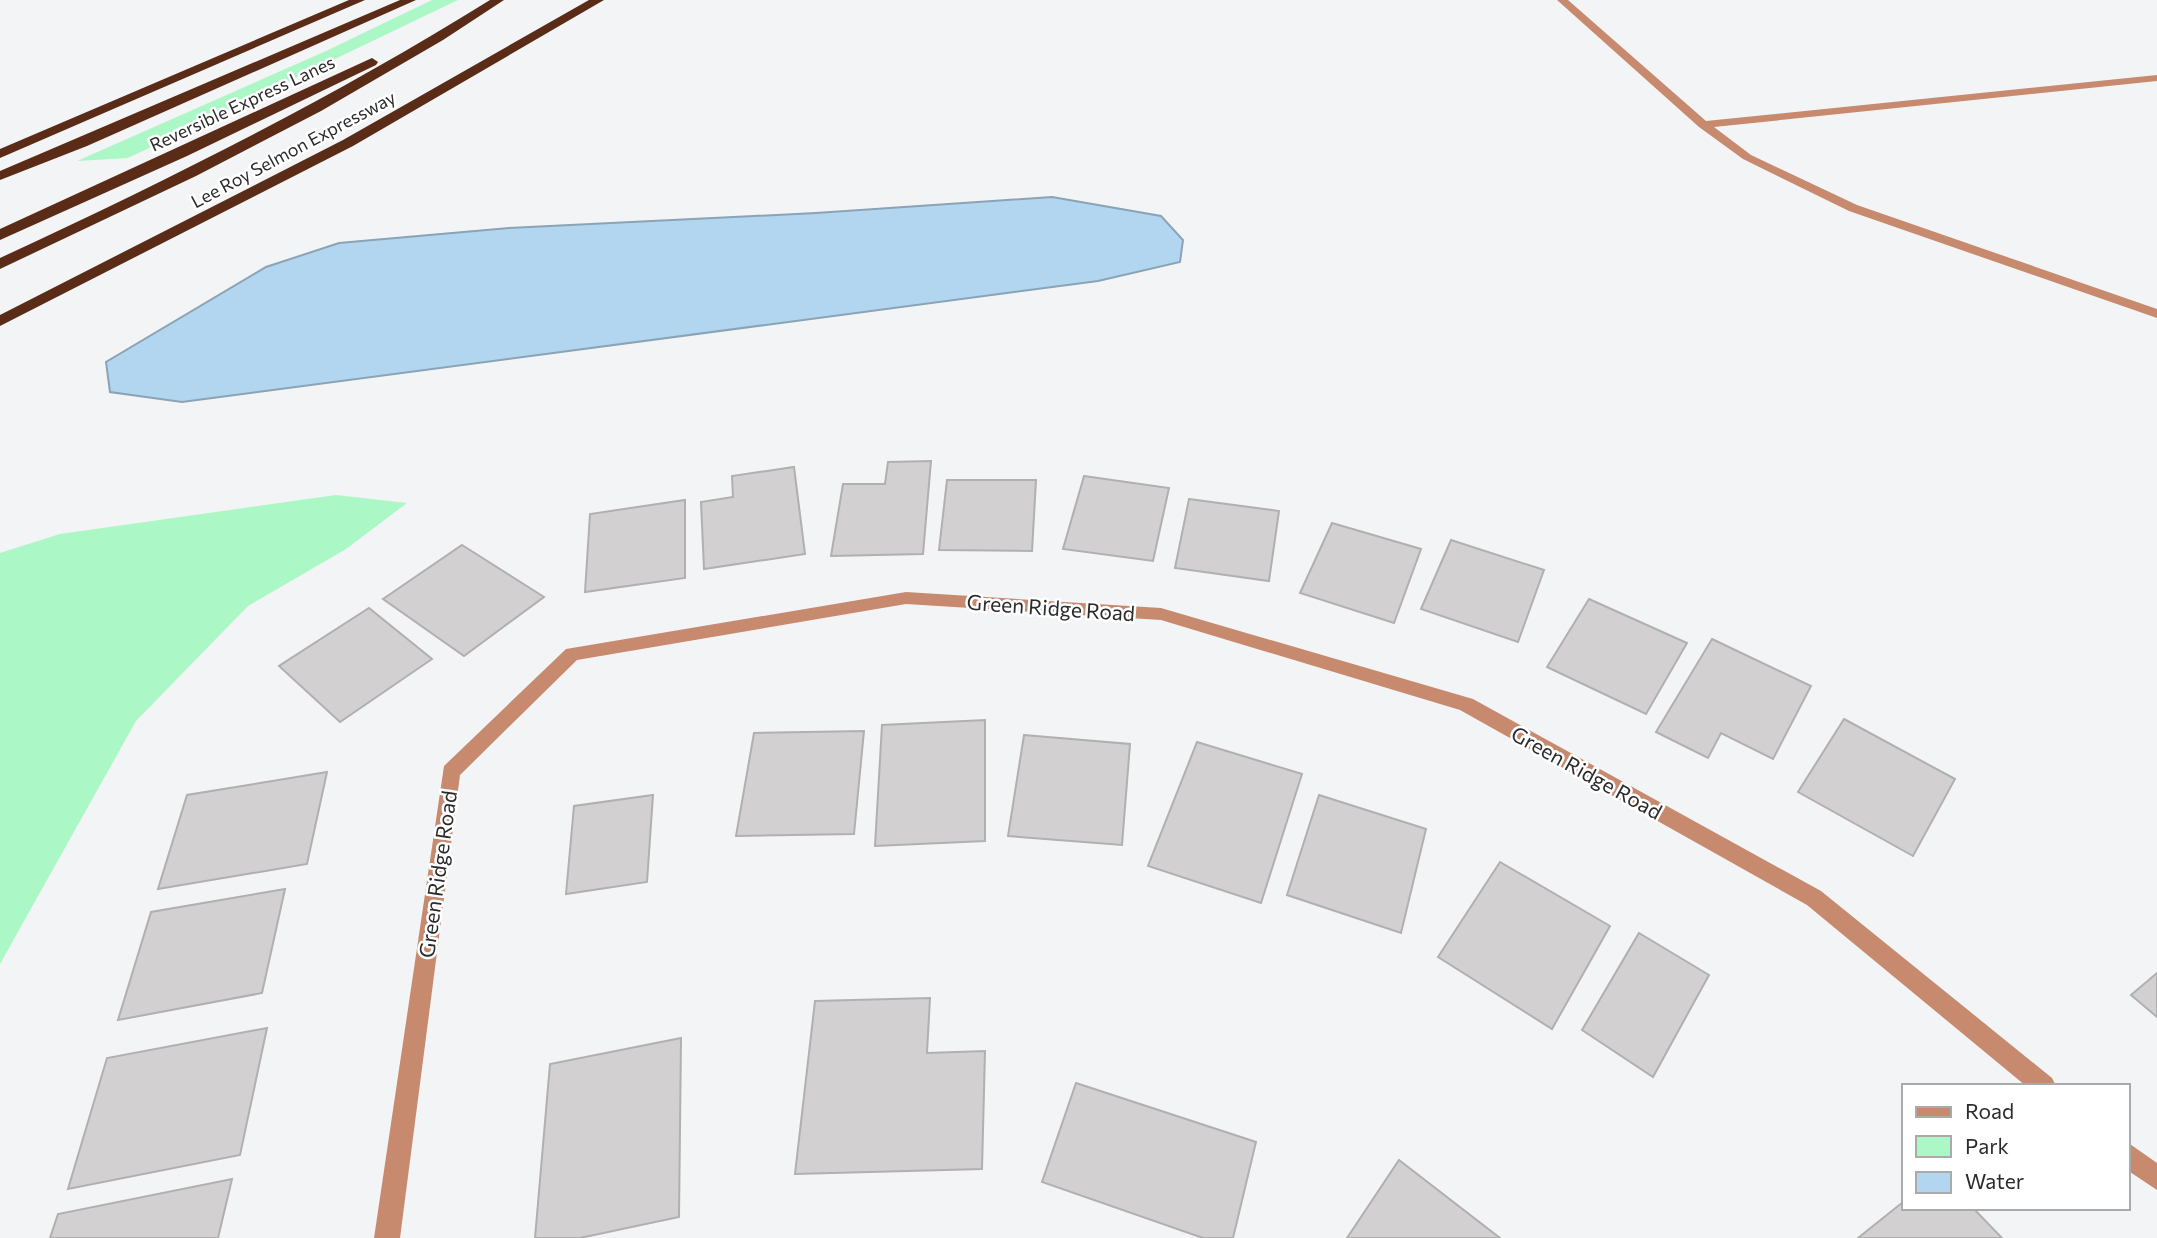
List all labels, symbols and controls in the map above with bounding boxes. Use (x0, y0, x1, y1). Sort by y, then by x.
street label: Reversible Express Lanes (146, 50, 338, 156)
street label: Lee Roy Selmon Expressway (187, 86, 399, 212)
street label: Green Ridge Road (966, 589, 1136, 625)
street label: Green Ridge Road (1507, 720, 1667, 824)
street label: Green Ridge Road (413, 789, 461, 959)
legend (1902, 1084, 2129, 1210)
text: Road (1965, 1098, 2014, 1123)
text: Park (1965, 1133, 2009, 1158)
text: Water (1965, 1168, 2024, 1193)

